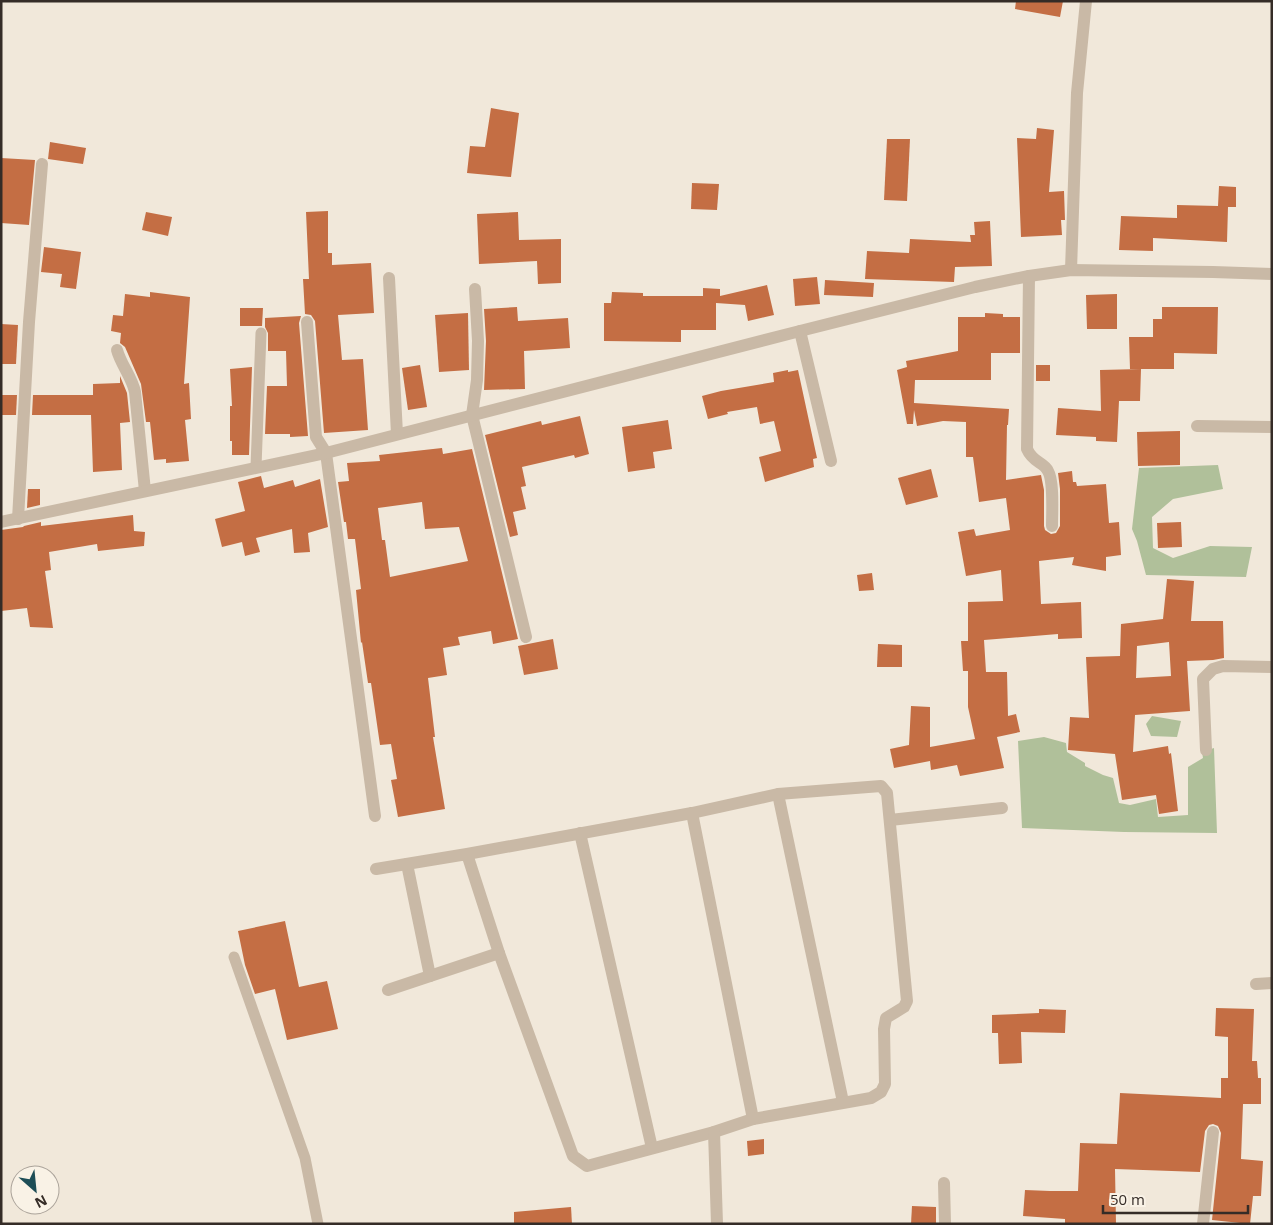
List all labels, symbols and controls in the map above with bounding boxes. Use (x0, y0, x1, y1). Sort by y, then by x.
north arrow (10, 1165, 60, 1215)
scale bar (1103, 1182, 1248, 1214)
text: 50 m (1110, 1189, 1145, 1209)
text: N (32, 1191, 51, 1213)

